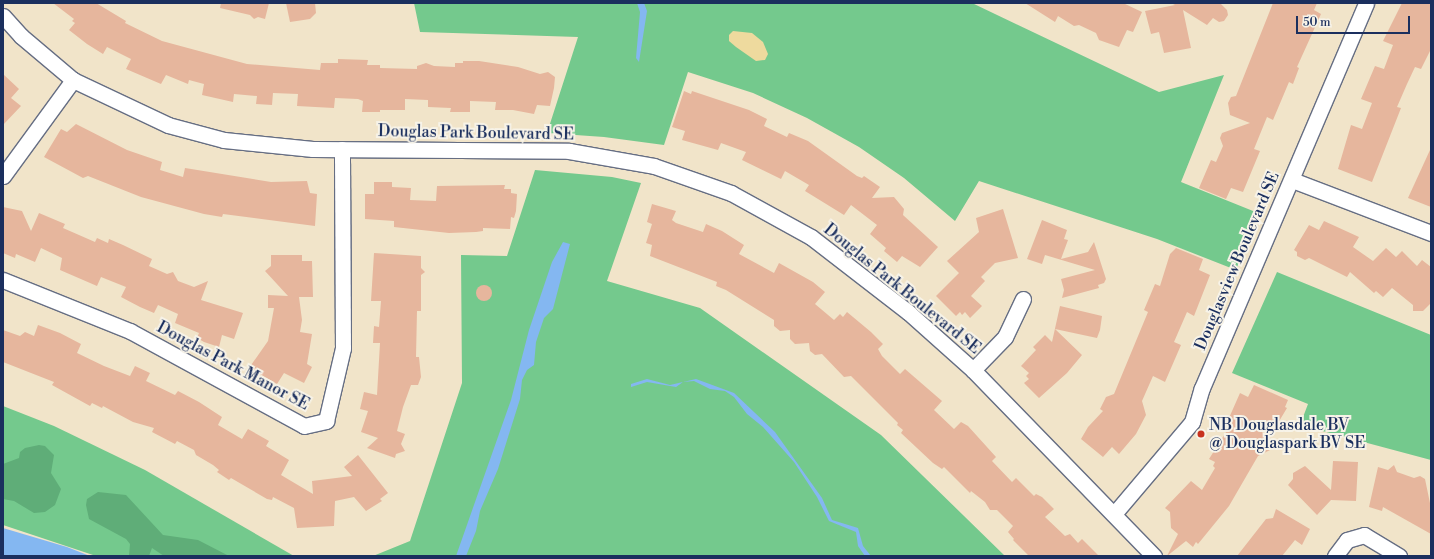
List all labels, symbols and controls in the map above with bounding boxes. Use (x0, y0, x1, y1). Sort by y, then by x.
scale bar (1298, 8, 1412, 34)
text: 50 m (1303, 15, 1331, 30)
street label: Douglas Park Boulevard SE (378, 122, 574, 144)
street label: Douglasview Boulevard SE (1191, 169, 1283, 353)
street label: Douglas Park Boulevard SE (820, 220, 984, 358)
street label: Douglas Park Manor SE (154, 318, 312, 414)
place label: NB Douglasdale BV @ Douglaspark BV SE (1209, 415, 1365, 453)
marker: NB Douglasdale BV @ Douglaspark BV SE (1196, 429, 1206, 439)

